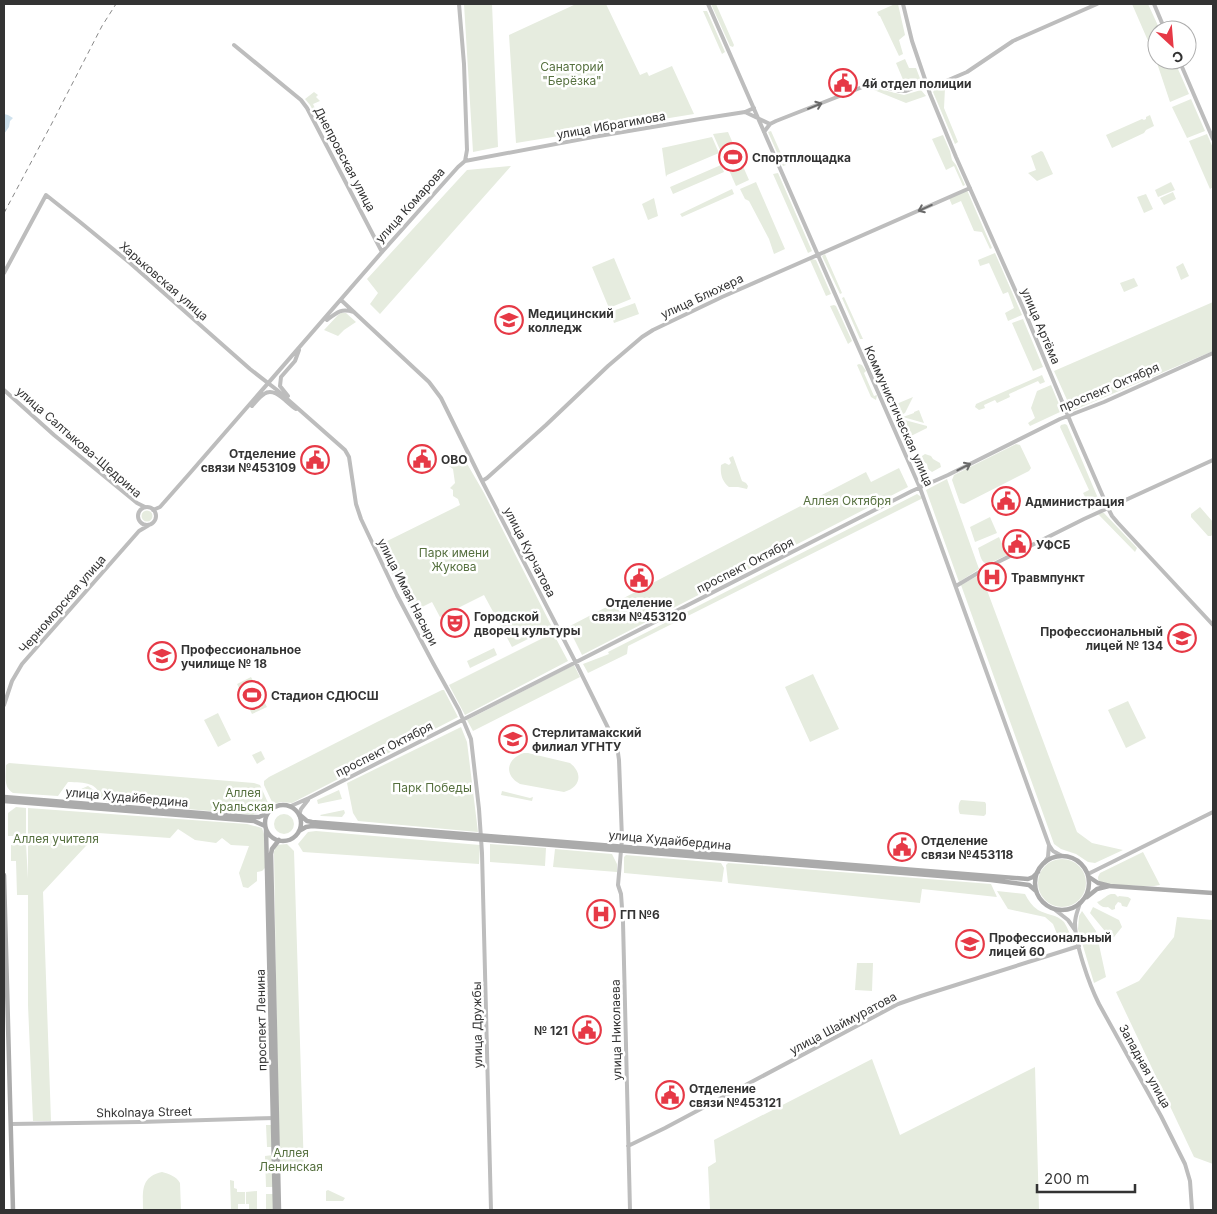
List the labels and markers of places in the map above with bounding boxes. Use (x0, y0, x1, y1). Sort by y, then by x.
public building icon: 4й отдел полиции (828, 68, 858, 98)
place label: 4й отдел полиции (862, 76, 971, 91)
sports icon: Спортплощадка (718, 142, 748, 172)
place label: Спортплощадка (752, 150, 851, 165)
school or university icon: Медицинский колледж (494, 305, 524, 335)
place label: Медицинский колледж (528, 306, 614, 335)
public building icon: ОВО (407, 444, 437, 474)
public building icon: Отделение связи №453109 (300, 445, 330, 475)
place label: Отделение связи №453109 (201, 446, 296, 475)
place label: ОВО (441, 452, 467, 467)
public building icon: Администрация (991, 486, 1021, 516)
place label: Администрация (1025, 494, 1124, 509)
public building icon: УФСБ (1002, 529, 1032, 559)
place label: УФСБ (1036, 537, 1071, 552)
hospital icon: Травмпункт (977, 562, 1007, 592)
public building icon: Отделение связи №453120 (624, 563, 654, 593)
place label: Травмпункт (1011, 570, 1085, 585)
place label: Отделение связи №453120 (591, 595, 687, 624)
theatre icon: Городской дворец культуры (440, 608, 470, 638)
place label: Городской дворец культуры (474, 609, 580, 638)
school or university icon: Профессиональный лицей № 134 (1167, 623, 1197, 653)
place label: Профессиональный лицей № 134 (1040, 624, 1163, 653)
school or university icon: Профессиональное училище № 18 (147, 641, 177, 671)
place label: Профессиональное училище № 18 (181, 642, 301, 671)
sports icon: Стадион СДЮСШ (237, 680, 267, 710)
place label: Стадион СДЮСШ (271, 688, 379, 703)
school or university icon: Стерлитамакский филиал УГНТУ (498, 724, 528, 754)
place label: Стерлитамакский филиал УГНТУ (532, 725, 642, 754)
public building icon: Отделение связи №453118 (887, 832, 917, 862)
place label: Отделение связи №453118 (921, 833, 1014, 862)
hospital icon: ГП №6 (586, 899, 616, 929)
place label: ГП №6 (620, 907, 660, 922)
school or university icon: Профессиональный лицей 60 (955, 929, 985, 959)
place label: Профессиональный лицей 60 (989, 930, 1112, 959)
public building icon: № 121 (572, 1015, 602, 1045)
place label: № 121 (534, 1023, 568, 1038)
public building icon: Отделение связи №453121 (655, 1080, 685, 1110)
place label: Отделение связи №453121 (689, 1081, 781, 1110)

